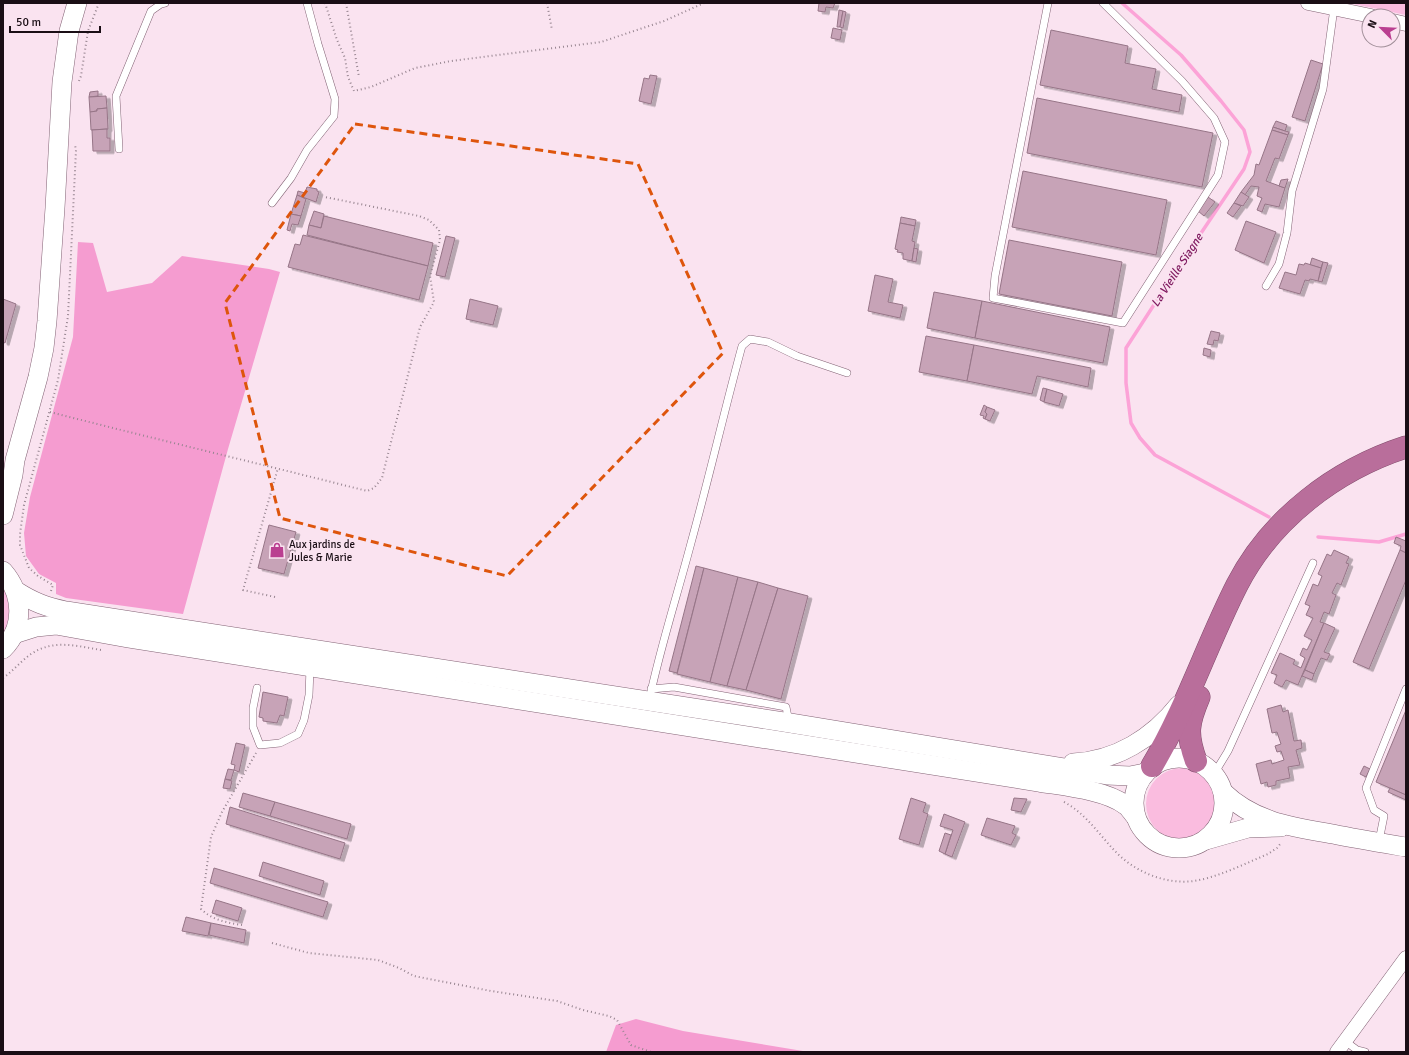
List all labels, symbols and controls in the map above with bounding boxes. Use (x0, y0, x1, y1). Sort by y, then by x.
scale bar (10, 8, 100, 34)
north arrow (1361, 8, 1401, 48)
text: 50 m (16, 15, 41, 30)
text: N (1365, 18, 1380, 30)
water label: La Vieille Siagne (1148, 230, 1207, 310)
place label: Aux jardins de Jules & Marie (289, 538, 355, 564)
shop icon: Aux jardins de Jules & Marie (268, 541, 286, 559)

